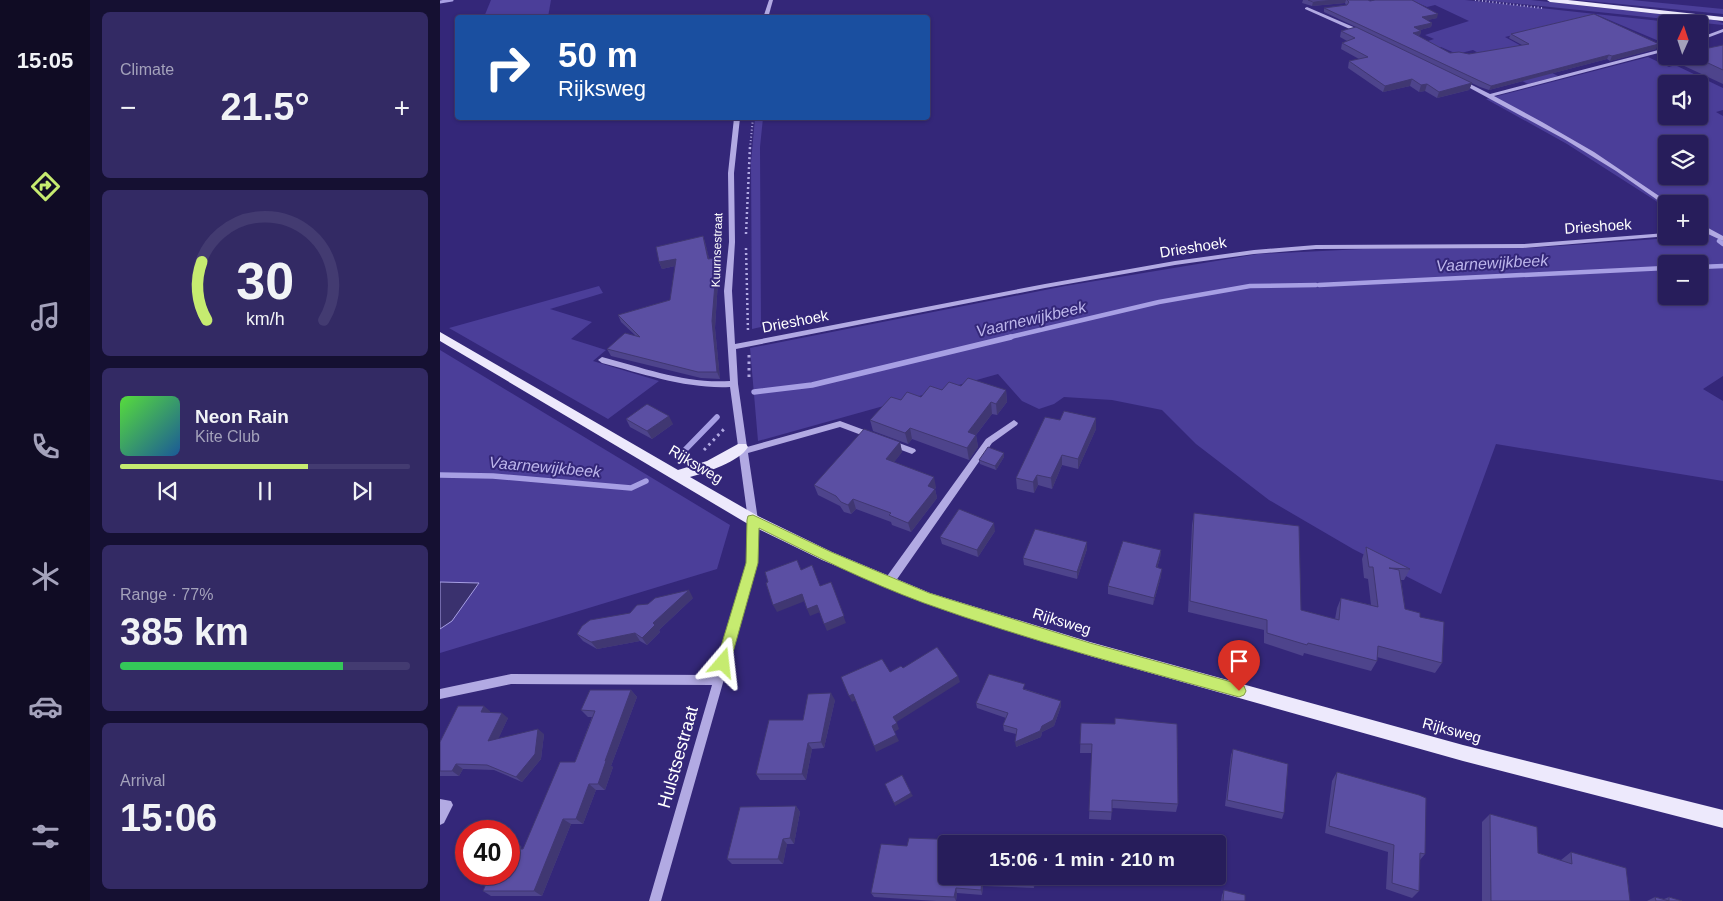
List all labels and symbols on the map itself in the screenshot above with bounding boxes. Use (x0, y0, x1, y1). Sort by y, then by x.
north arrow (1658, 15, 1708, 65)
street label: Kuurnsestraat (709, 212, 725, 288)
street label: Drieshoek (1564, 215, 1633, 237)
street label: Drieshoek (1158, 233, 1228, 261)
water label: Vaarnewijkbeek (1435, 252, 1550, 274)
water label: Vaarnewijkbeek (974, 298, 1089, 340)
street label: Drieshoek (760, 306, 830, 336)
street label: Rijksweg (666, 441, 726, 487)
water label: Vaarnewijkbeek (488, 454, 603, 480)
street label: Rijksweg (1031, 604, 1093, 638)
position arrow (696, 636, 748, 688)
pin (1218, 640, 1260, 691)
street label: Hulstsestraat (654, 704, 702, 810)
street label: Rijksweg (1421, 714, 1483, 746)
speed limit sign: 40 (455, 820, 520, 885)

